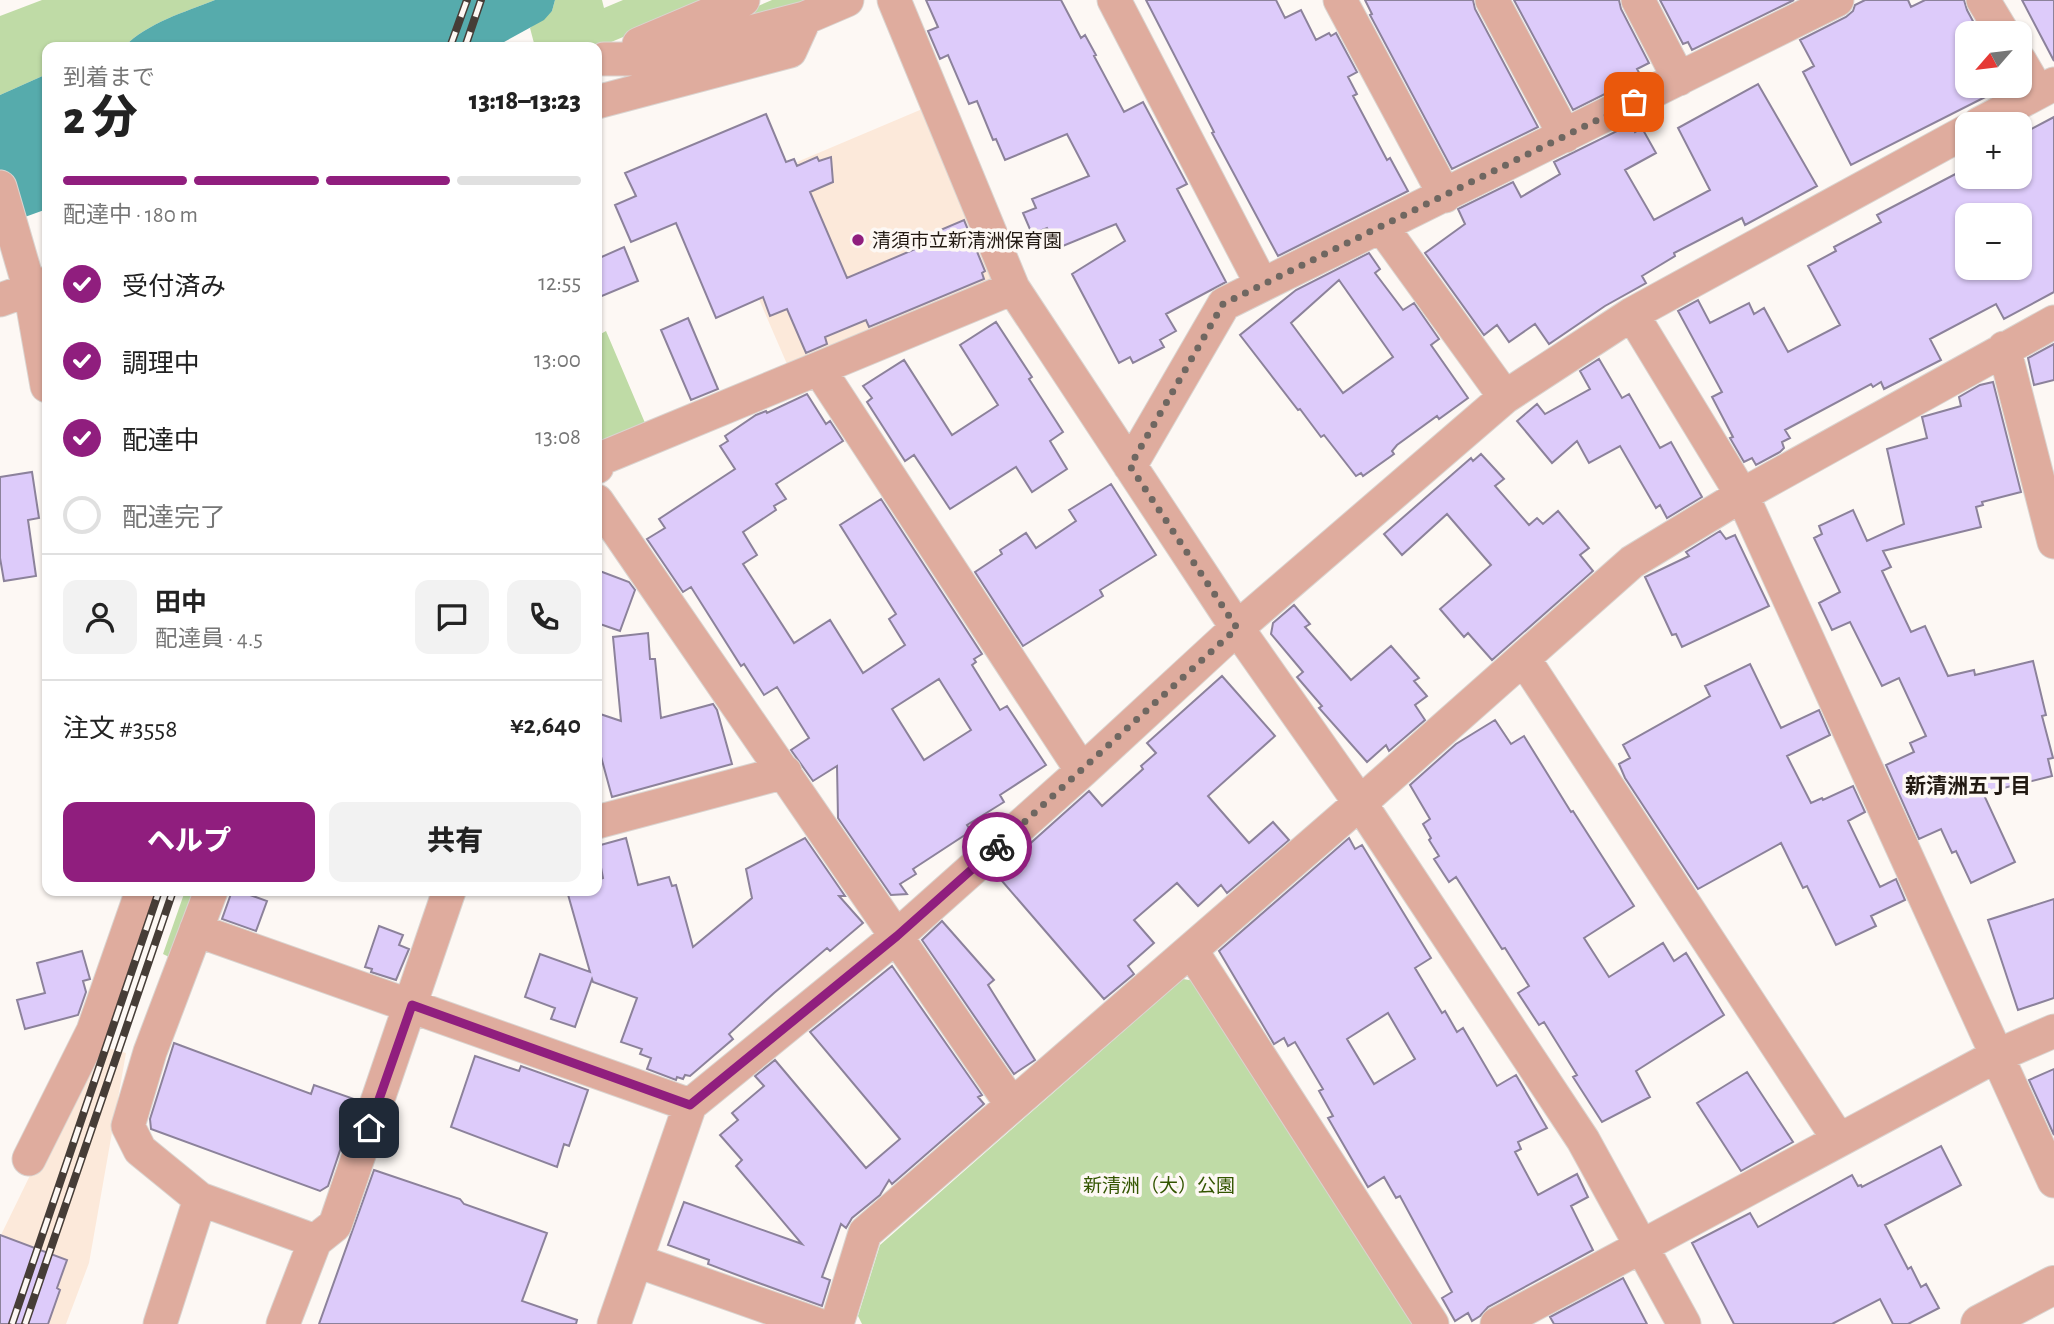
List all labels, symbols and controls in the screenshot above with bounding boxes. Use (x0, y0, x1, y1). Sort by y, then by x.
north arrow (1955, 21, 2032, 98)
map controls (1955, 21, 2032, 280)
text: 到着まで (63, 67, 155, 90)
pin (1604, 72, 1664, 132)
icon: bag (1615, 83, 1653, 121)
text: 13:18–13:23 (469, 88, 581, 114)
text: 2 分 (63, 96, 138, 142)
button: + (1955, 112, 2032, 189)
button: − (1955, 203, 2032, 280)
text: 配達中 · 180 m (63, 204, 198, 227)
place label: 清須市立新清洲保育園 (872, 230, 1062, 251)
marker: 清須市立新清洲保育園 (850, 232, 866, 248)
icon: check (63, 265, 101, 303)
text: 12:55 (538, 272, 581, 295)
text: 受付済み (122, 274, 226, 300)
icon: check (63, 342, 101, 380)
text: 13:00 (534, 349, 581, 372)
text: 調理中 (122, 351, 200, 377)
icon: check (63, 419, 101, 457)
text: 13:08 (535, 426, 581, 449)
text: 配達中 (122, 428, 200, 454)
text: 配達完了 (122, 505, 226, 531)
button: person (63, 580, 137, 654)
button: chat (415, 580, 489, 654)
button: phone (507, 580, 581, 654)
text: 田中 (155, 590, 207, 616)
text: 配達員 · 4.5 (155, 628, 263, 651)
text: ¥2,640 (510, 712, 581, 738)
text: 注文 #3558 (63, 716, 177, 742)
district label: 新清洲五丁目 (1905, 775, 2031, 797)
button: ヘルプ (63, 802, 315, 882)
button: 共有 (329, 802, 581, 882)
courier (962, 812, 1032, 882)
icon: bike (978, 828, 1016, 866)
pin (339, 1098, 399, 1158)
icon: home (350, 1109, 388, 1147)
park label: 新清洲（大）公園 (1083, 1175, 1235, 1196)

